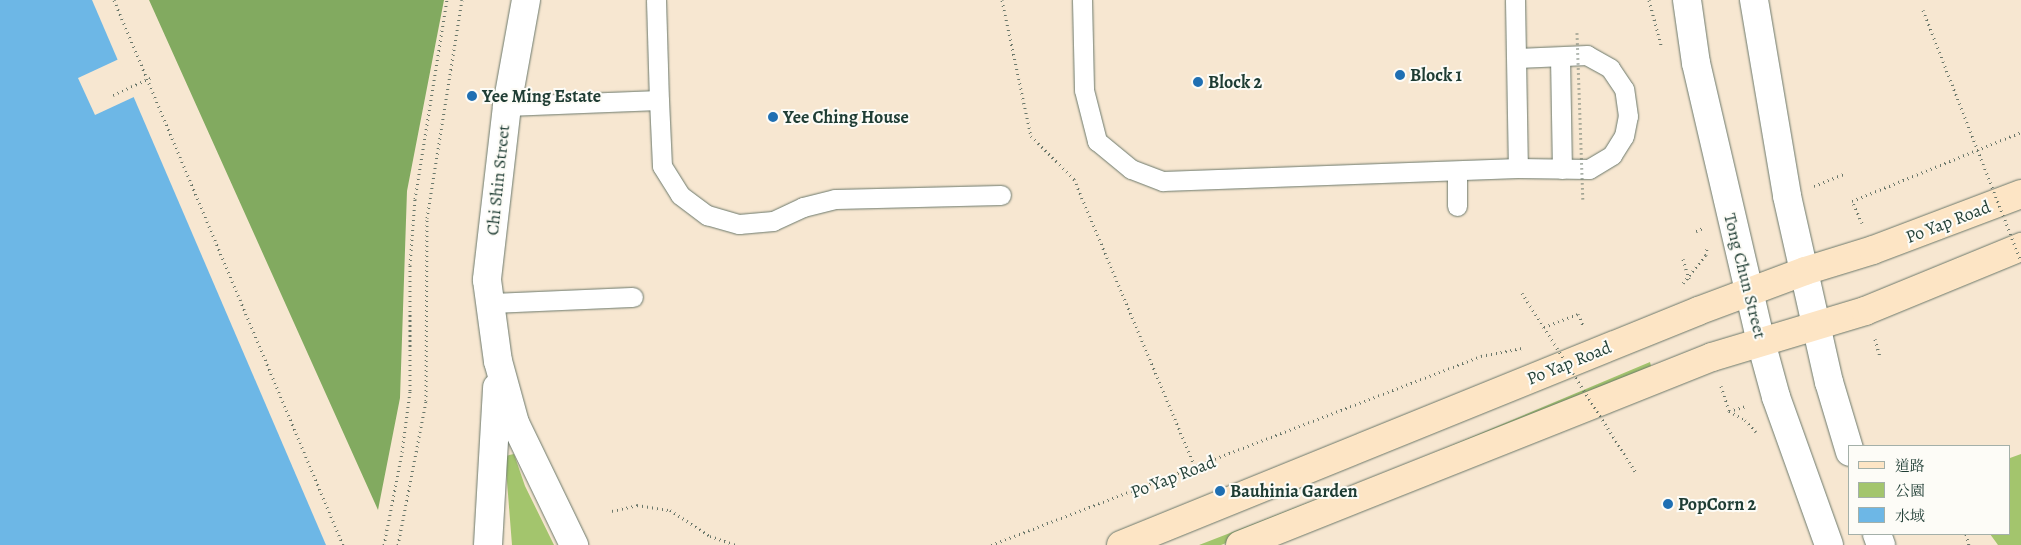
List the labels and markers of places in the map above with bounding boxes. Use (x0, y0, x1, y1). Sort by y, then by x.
place label: Block 1 (1410, 64, 1462, 86)
marker: Block 1 (1394, 69, 1406, 81)
place label: Block 2 (1208, 71, 1262, 93)
marker: Block 2 (1192, 76, 1204, 88)
place label: Yee Ming Estate (482, 85, 601, 107)
marker: Yee Ming Estate (466, 90, 478, 102)
place label: Yee Ching House (783, 106, 909, 128)
marker: Yee Ching House (767, 111, 779, 123)
place label: Bauhinia Garden (1230, 480, 1358, 502)
marker: Bauhinia Garden (1214, 485, 1226, 497)
place label: PopCorn 2 (1678, 493, 1756, 515)
marker: PopCorn 2 (1662, 498, 1674, 510)

